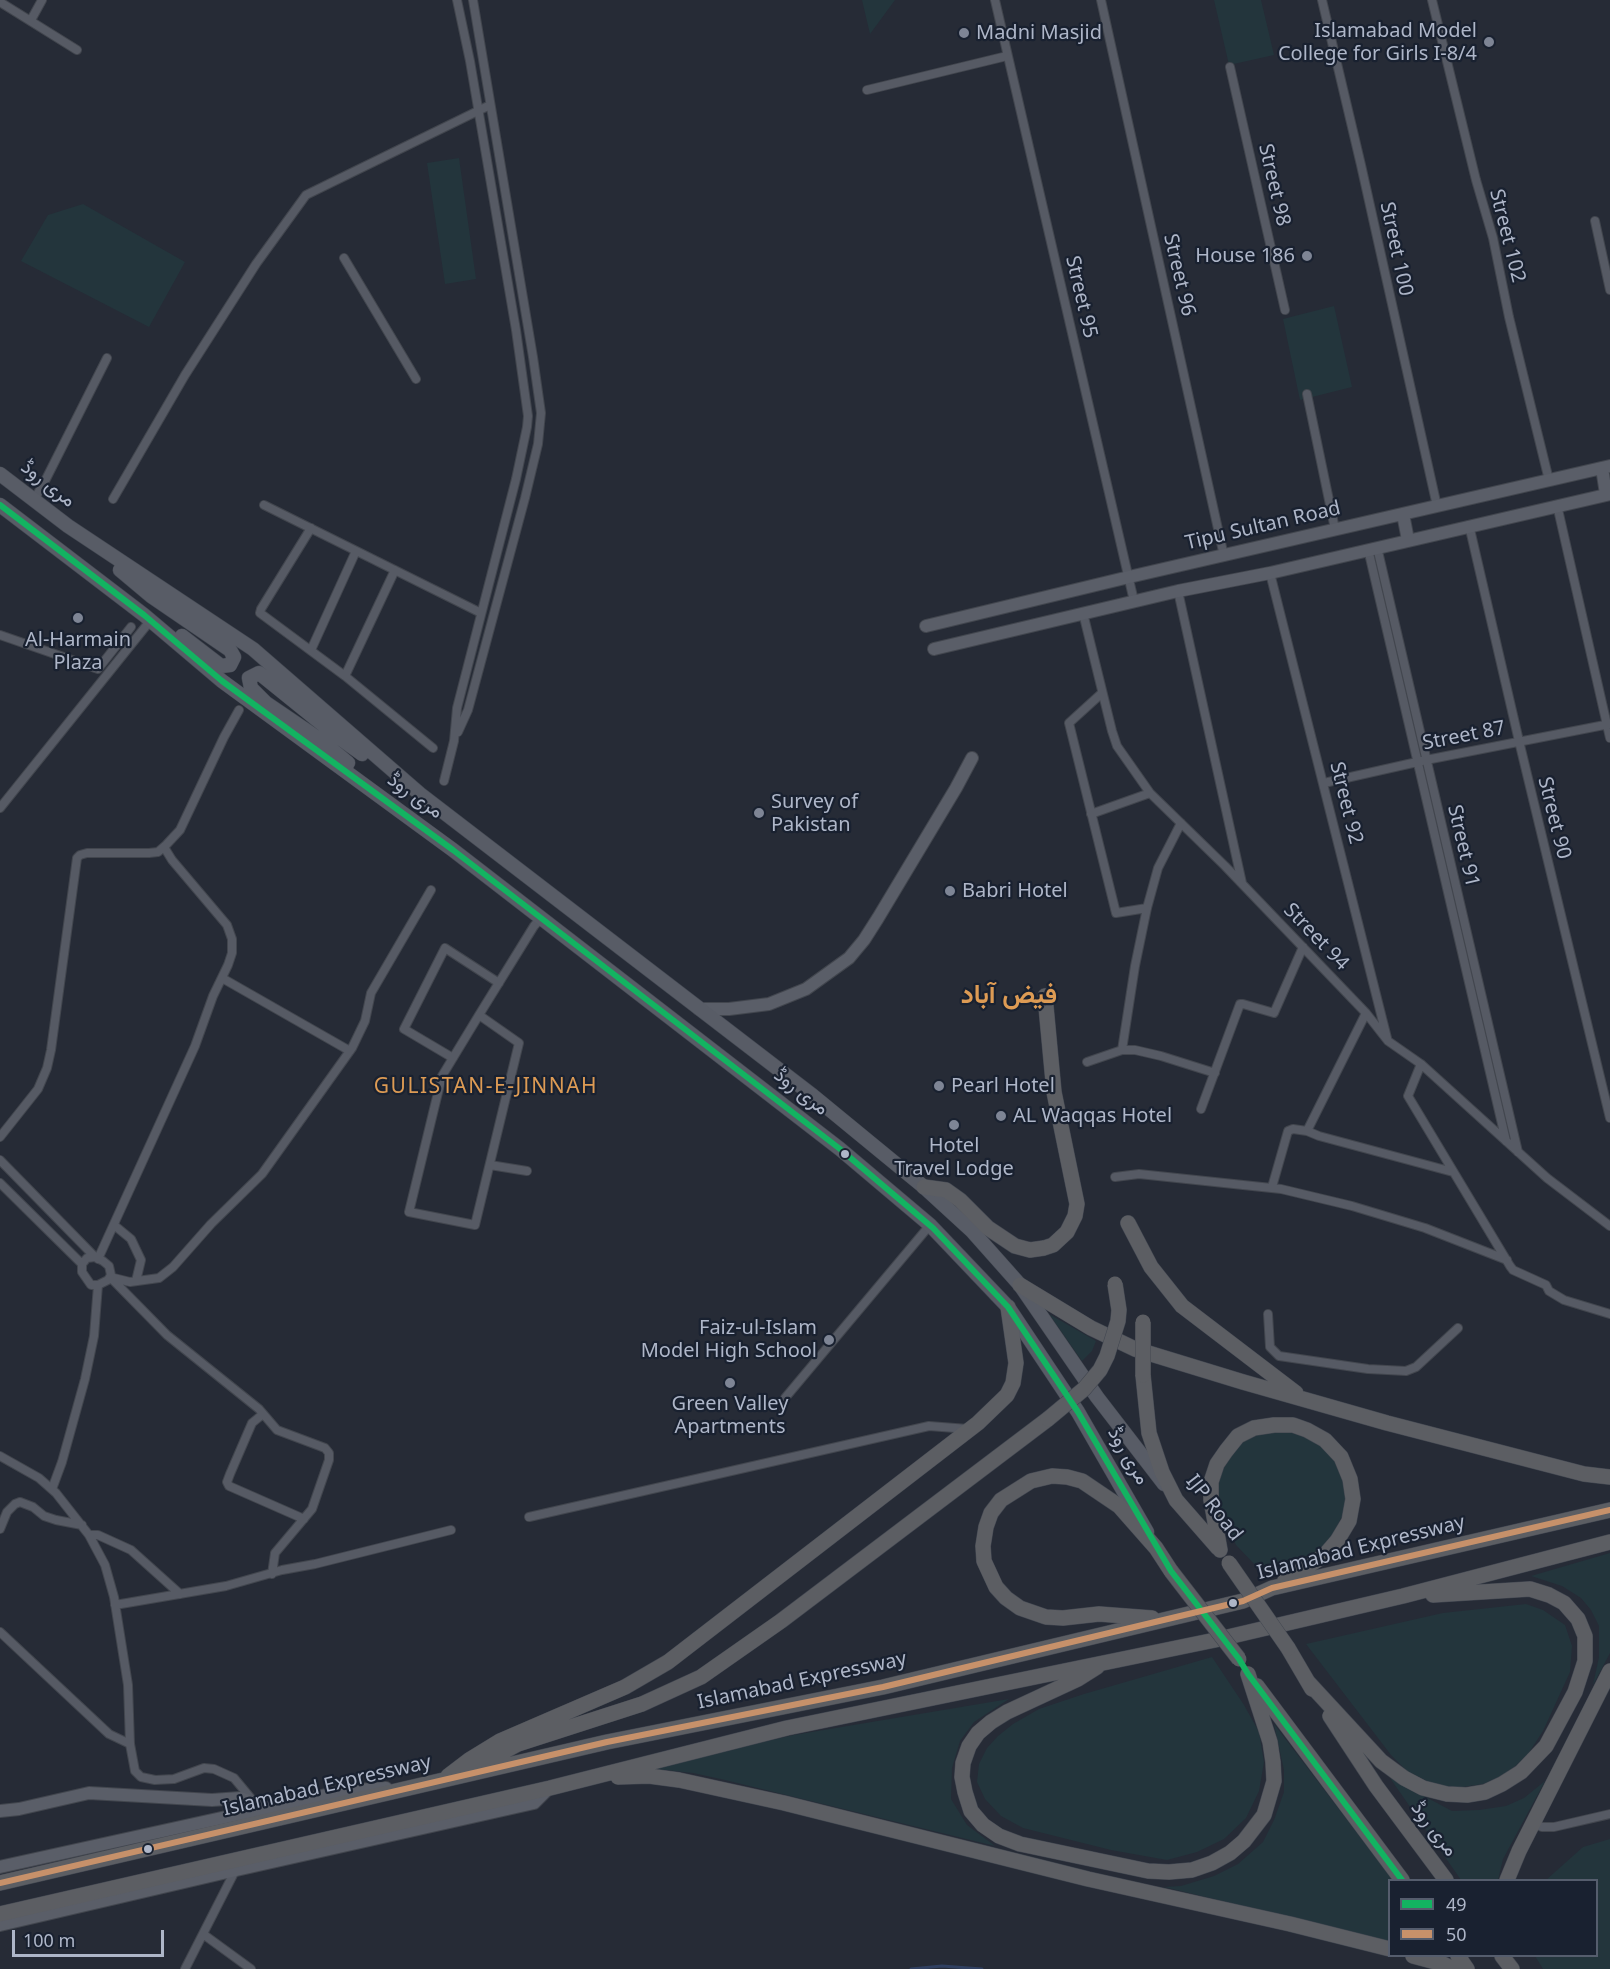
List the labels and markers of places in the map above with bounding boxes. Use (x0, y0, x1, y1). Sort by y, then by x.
place label: Islamabad Model College for Girls I-8/4 (1278, 19, 1477, 66)
place label: Madni Masjid (976, 21, 1102, 45)
marker: Madni Masjid (957, 26, 971, 40)
marker: Islamabad Model College for Girls I-8/4 (1482, 35, 1496, 49)
place label: House 186 (1195, 244, 1295, 268)
marker: House 186 (1300, 249, 1314, 263)
marker: Al-Harmain Plaza (71, 611, 85, 625)
place label: Al-Harmain Plaza (25, 628, 131, 675)
place label: Survey of Pakistan (771, 790, 858, 837)
marker: Survey of Pakistan (752, 806, 766, 820)
place label: Babri Hotel (962, 879, 1068, 903)
marker: Babri Hotel (943, 884, 957, 898)
place label: Pearl Hotel (951, 1074, 1055, 1098)
marker: Pearl Hotel (932, 1079, 946, 1093)
place label: AL Waqqas Hotel (1013, 1104, 1172, 1128)
marker: AL Waqqas Hotel (994, 1109, 1008, 1123)
marker: Hotel Travel Lodge (947, 1118, 961, 1132)
place label: Hotel Travel Lodge (894, 1134, 1014, 1181)
unlabelled marker (839, 1148, 851, 1160)
place label: Faiz-ul-Islam Model High School (641, 1316, 817, 1363)
marker: Faiz-ul-Islam Model High School (822, 1333, 836, 1347)
marker: Green Valley Apartments (723, 1376, 737, 1390)
place label: Green Valley Apartments (672, 1392, 788, 1439)
unlabelled marker (1227, 1597, 1239, 1609)
unlabelled marker (142, 1843, 154, 1855)

